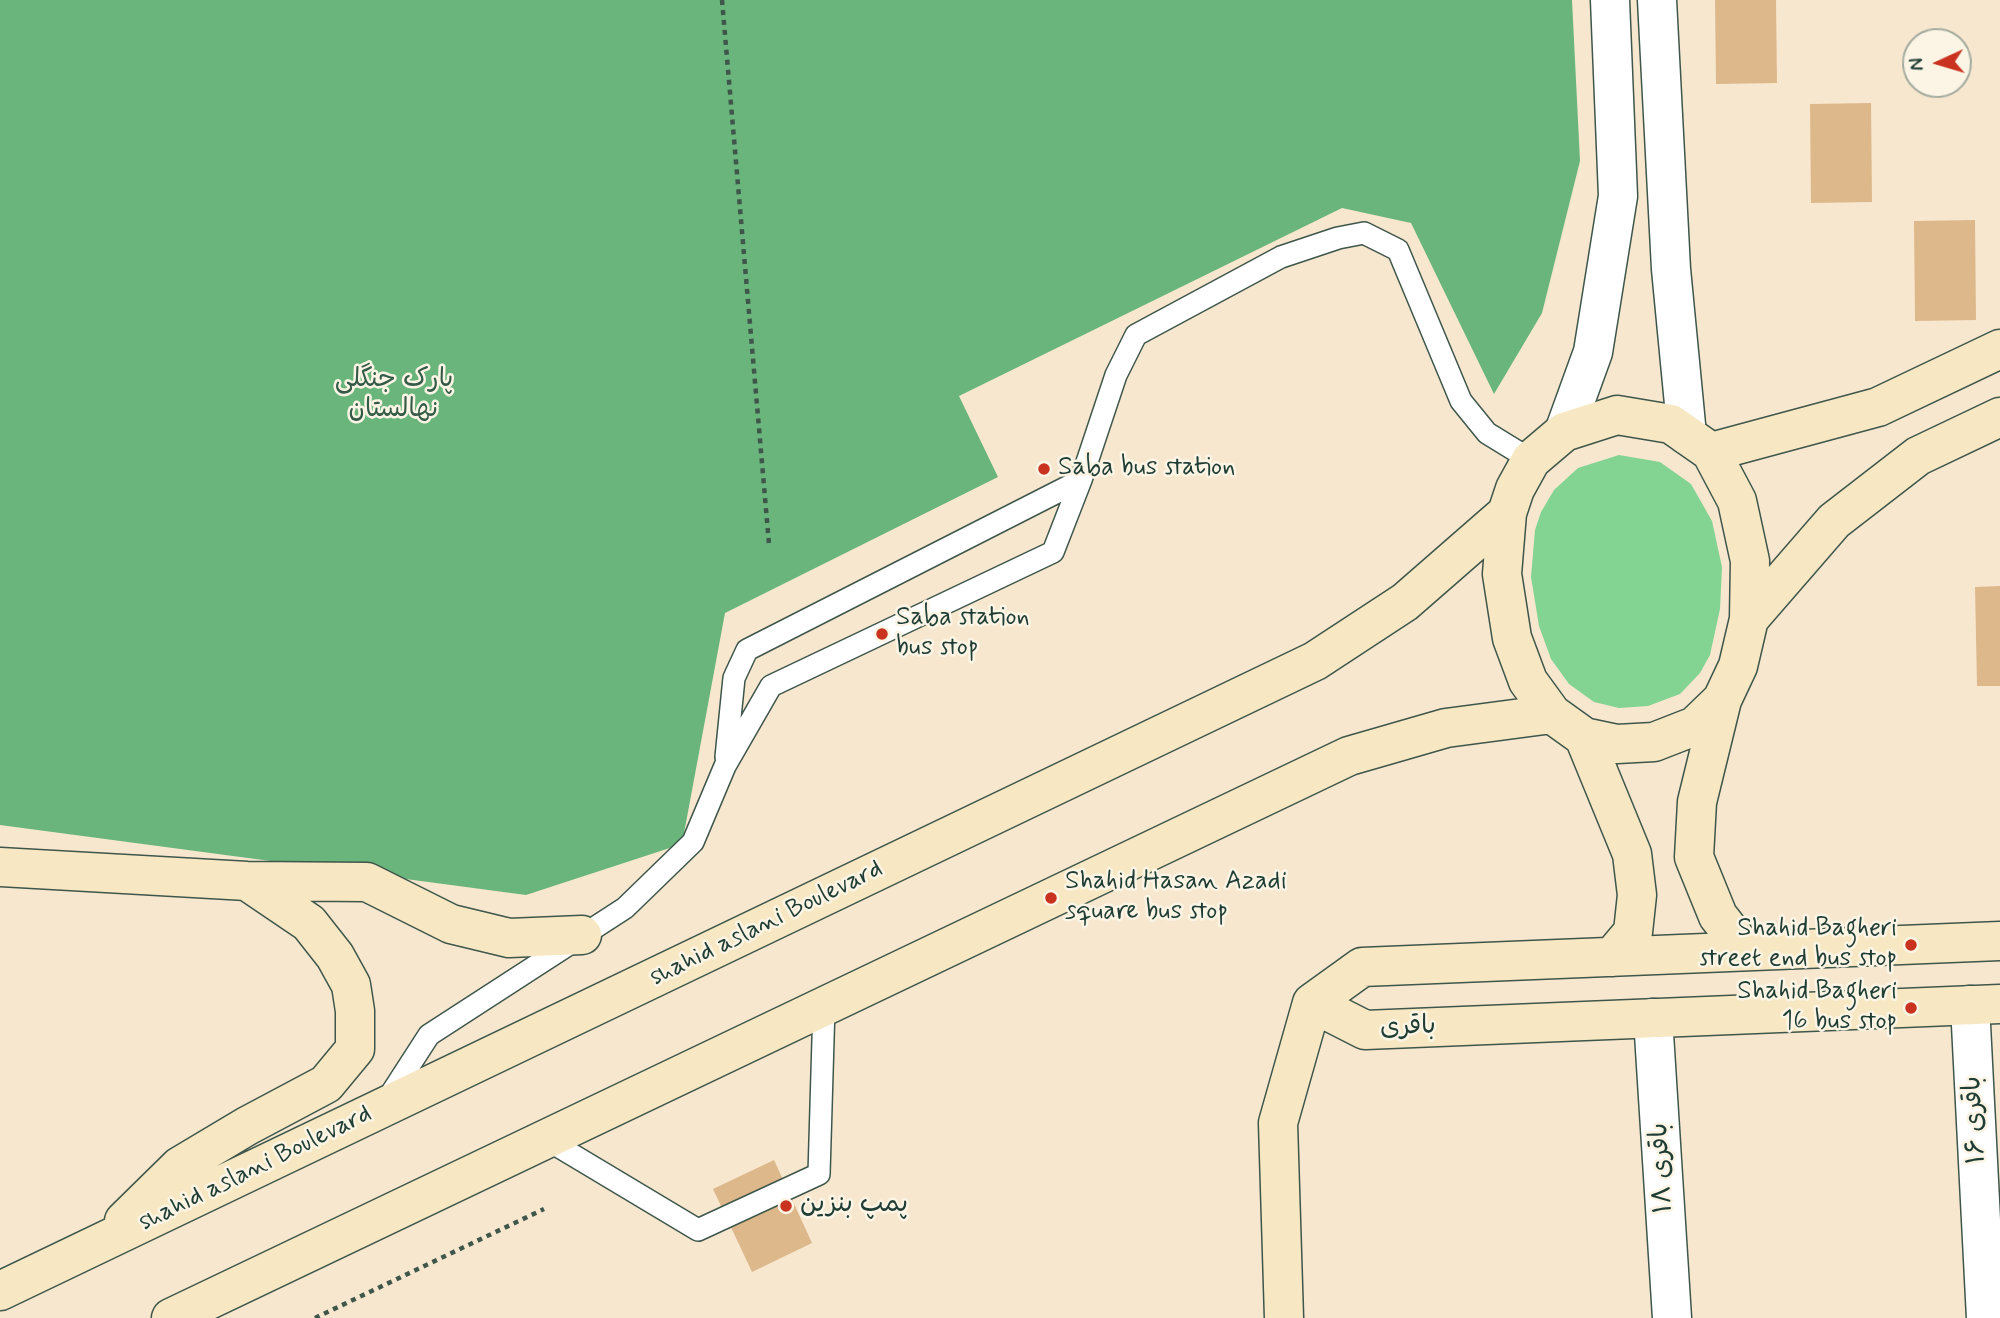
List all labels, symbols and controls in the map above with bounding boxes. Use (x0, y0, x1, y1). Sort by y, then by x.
north arrow (1902, 28, 1972, 98)
text: N (1905, 57, 1930, 72)
park label: پارک جنگلی نهالستان (335, 365, 453, 426)
place label: Saba bus station (1058, 453, 1235, 485)
marker: Saba bus station (1036, 461, 1052, 477)
place label: Saba station bus stop (896, 603, 1030, 664)
marker: Saba station bus stop (874, 626, 890, 642)
street label: shahid aslani Boulevard (646, 854, 888, 994)
place label: Shahid Hasan Azadi square bus stop (1065, 867, 1287, 928)
marker: Shahid Hasan Azadi square bus stop (1043, 890, 1059, 906)
place label: Shahid Bagheri street end bus stop (1699, 914, 1897, 976)
marker: Shahid Bagheri street end bus stop (1903, 937, 1919, 953)
place label: Shahid Bagheri 16 bus stop (1737, 977, 1897, 1038)
marker: Shahid Bagheri 16 bus stop (1903, 1000, 1919, 1016)
street label: باقری (1380, 1011, 1436, 1045)
street label: باقری ۱۶ (1958, 1075, 1994, 1165)
street label: shahid aslani Boulevard (135, 1099, 377, 1239)
street label: باقری ۱۸ (1645, 1122, 1681, 1214)
place label: پمپ بنزین (800, 1190, 908, 1222)
marker: پمپ بنزین (778, 1198, 794, 1214)

